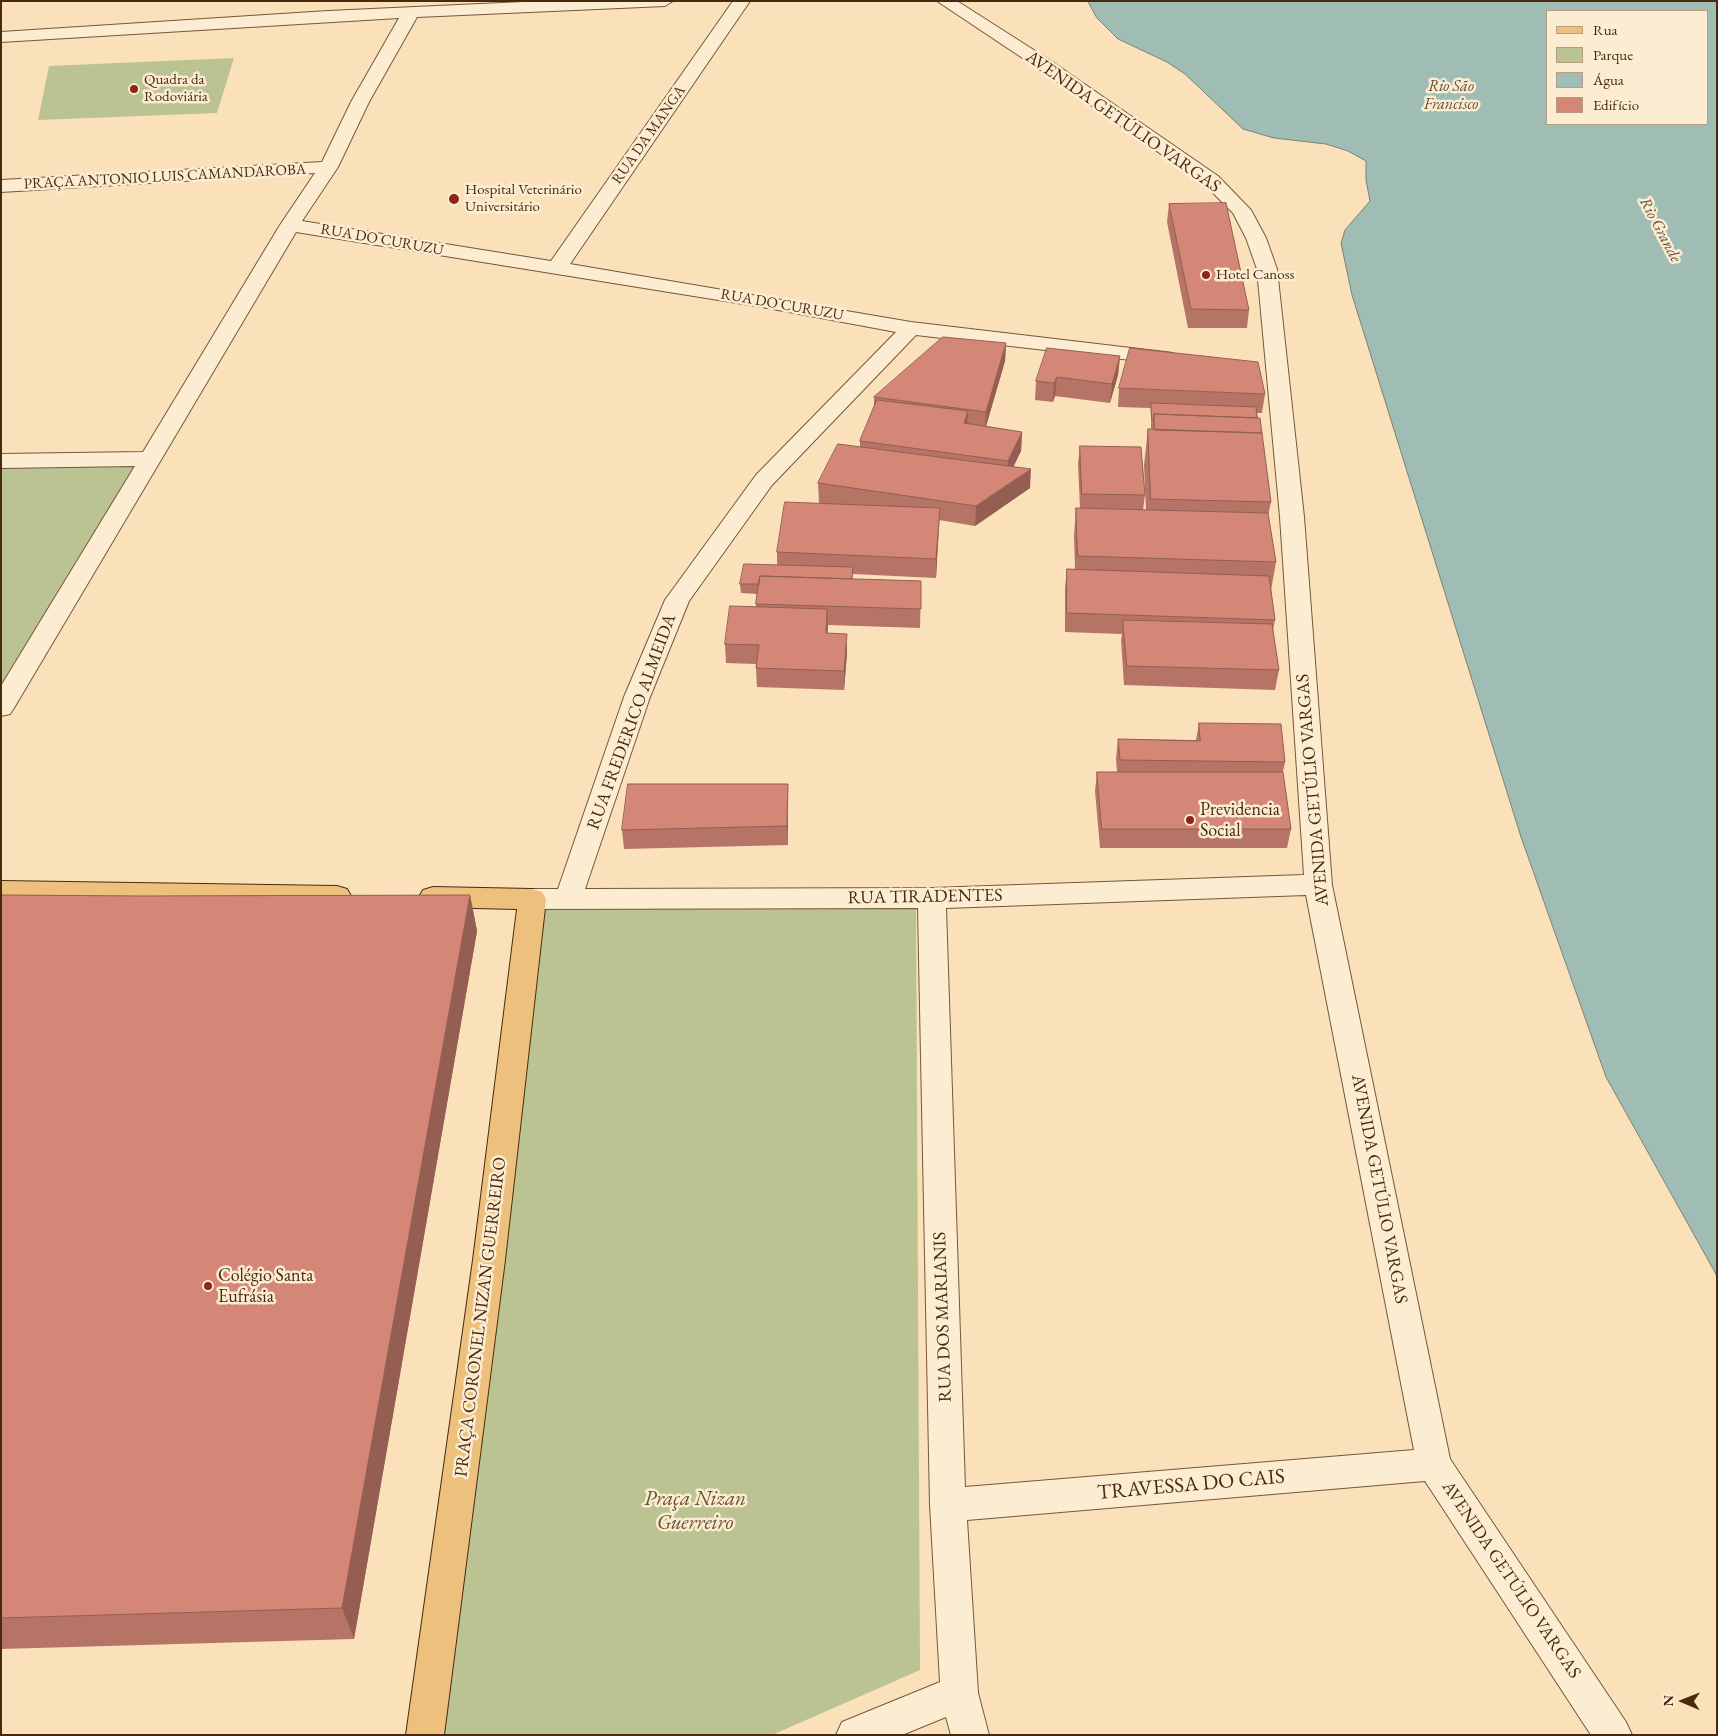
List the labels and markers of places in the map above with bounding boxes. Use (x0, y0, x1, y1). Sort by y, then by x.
place label: Quadra da Rodoviária (144, 71, 208, 106)
marker: Quadra da Rodoviária (128, 83, 140, 95)
place label: Hospital Veterinário Universitário (465, 181, 582, 216)
marker: Hospital Veterinário Universitário (447, 192, 461, 206)
place label: Hotel Canoss (1216, 266, 1294, 284)
marker: Hotel Canoss (1200, 269, 1212, 281)
place label: Previdencia Social (1200, 799, 1280, 842)
marker: Previdencia Social (1184, 814, 1196, 826)
place label: Colégio Santa Eufrásia (218, 1265, 313, 1308)
marker: Colégio Santa Eufrásia (202, 1280, 214, 1292)

